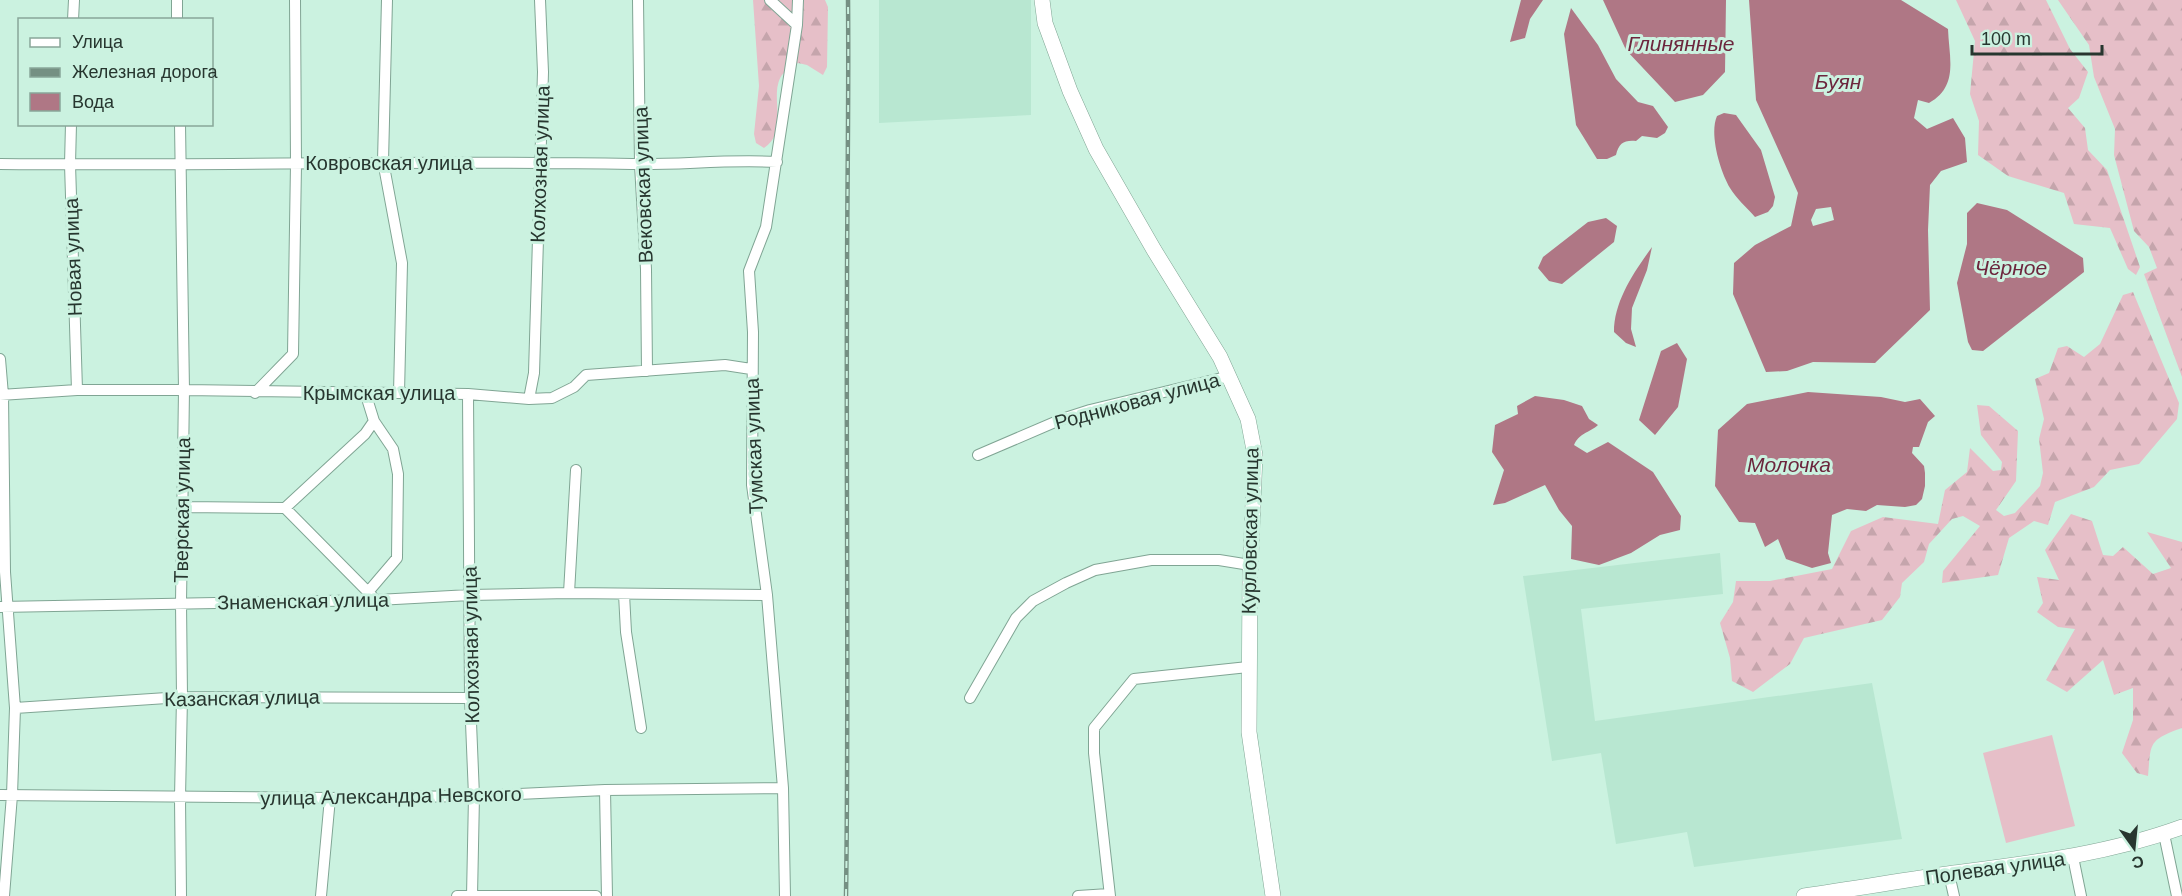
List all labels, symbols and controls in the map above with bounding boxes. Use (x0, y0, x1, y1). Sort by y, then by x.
legend (18, 18, 213, 126)
scale bar (1972, 18, 2102, 56)
text: 100 m (1981, 29, 2031, 49)
text: Улица (72, 32, 124, 52)
water label: Глинянные (1627, 32, 1735, 55)
text: Железная дорога (72, 62, 219, 82)
water label: Буян (1815, 70, 1862, 93)
street label: Колхозная улица (526, 84, 554, 243)
text: Вода (72, 92, 115, 112)
street label: Вековская улица (629, 105, 657, 264)
street label: Ковровская улица (305, 152, 474, 174)
street label: Новая улица (60, 197, 86, 317)
water label: Чёрное (1975, 256, 2047, 279)
street label: Родниковая улица (1052, 368, 1223, 434)
street label: Тумская улица (741, 377, 767, 514)
street label: Крымская улица (303, 382, 456, 404)
street label: Тверская улица (170, 436, 194, 583)
street label: Курловская улица (1238, 446, 1262, 615)
water label: Молочка (1747, 453, 1831, 476)
street label: Колхозная улица (459, 565, 483, 724)
street label: Знаменская улица (217, 588, 390, 613)
street label: Казанская улица (164, 686, 321, 710)
street label: улица Александра Невского (260, 783, 522, 809)
north arrow (2104, 818, 2164, 878)
street label: Полевая улица (1924, 847, 2067, 889)
text: С (2130, 852, 2146, 872)

